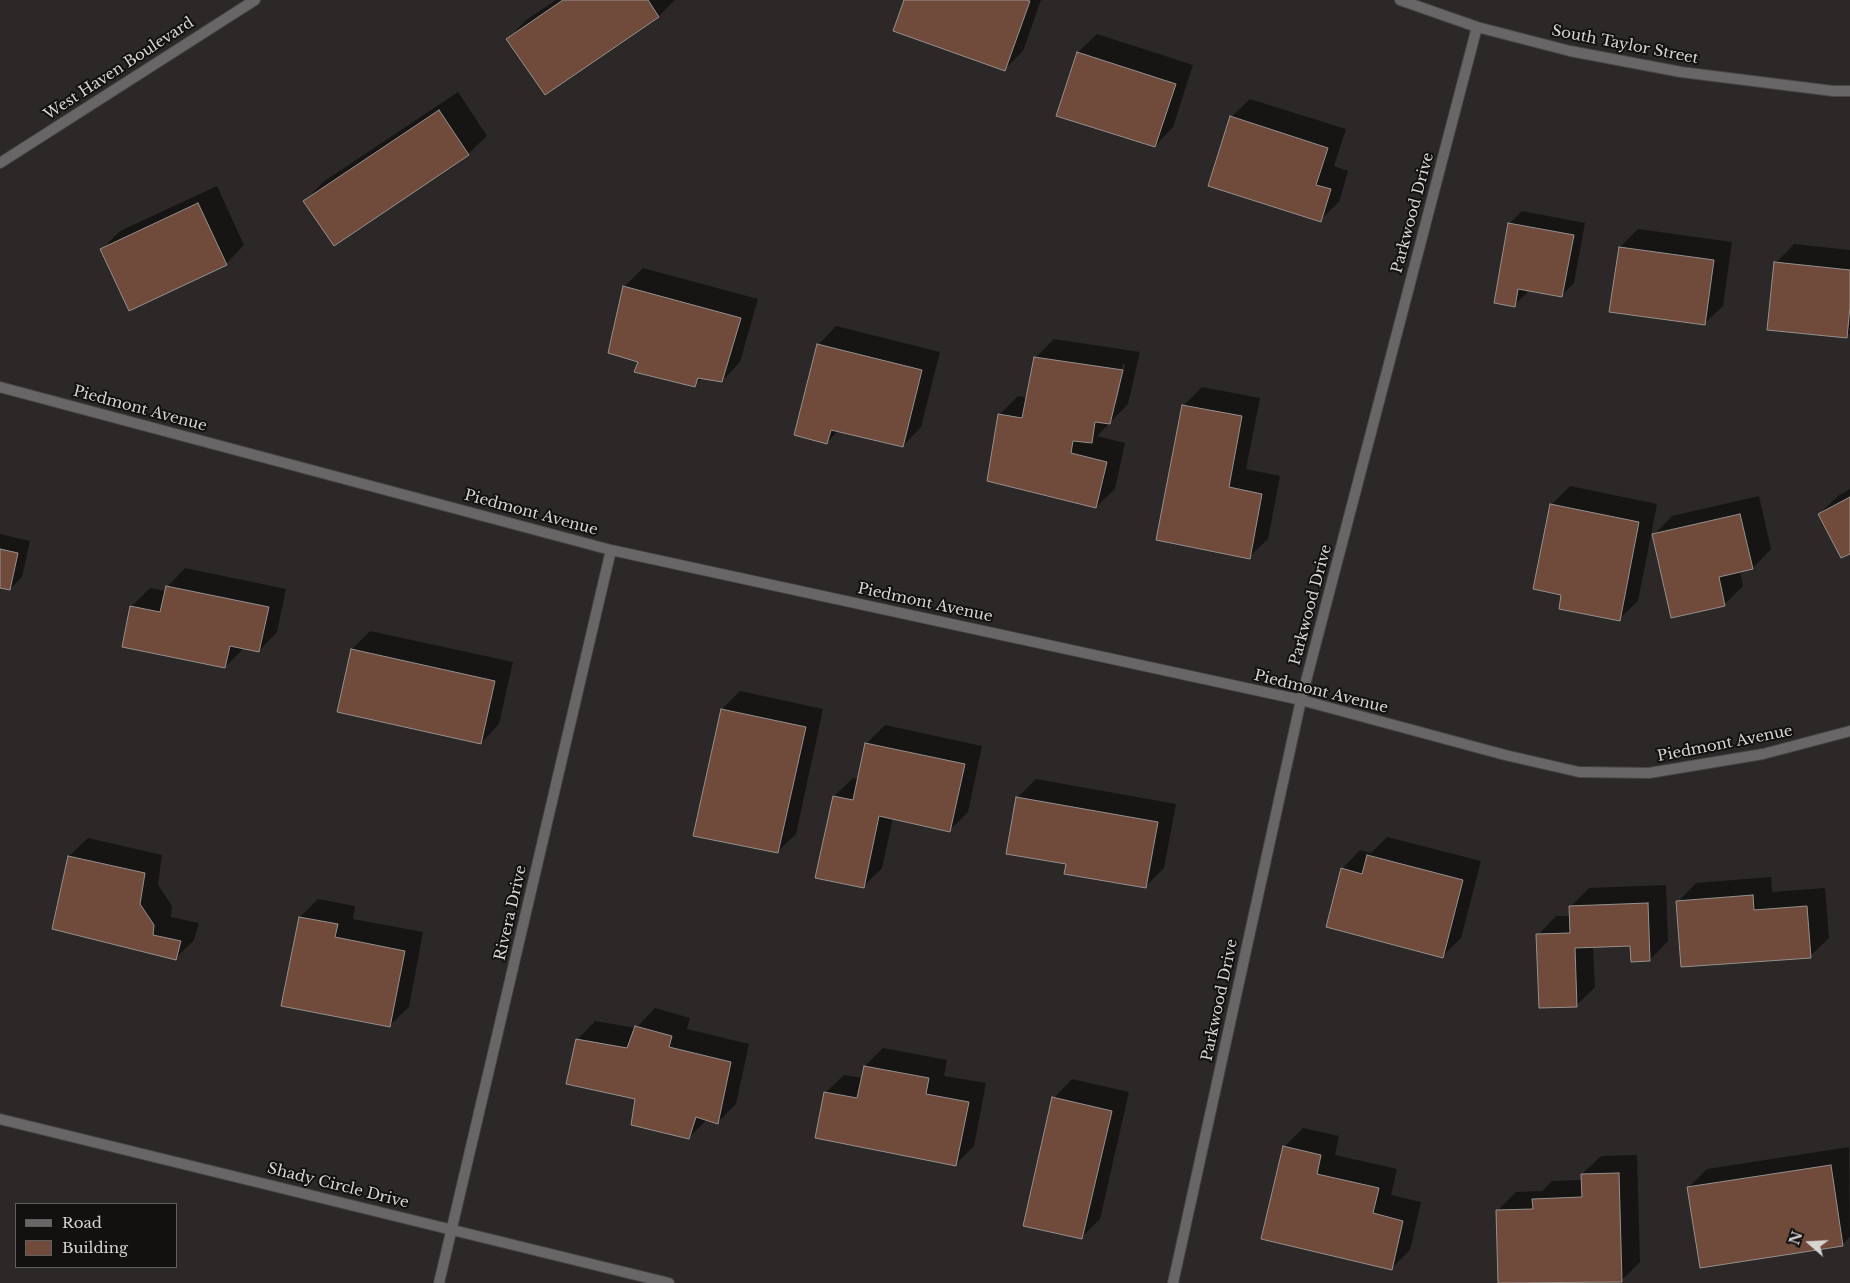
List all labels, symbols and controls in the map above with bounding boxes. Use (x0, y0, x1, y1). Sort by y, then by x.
street label: West Haven Boulevard (41, 14, 197, 124)
street label: South Taylor Street (1550, 22, 1700, 68)
street label: Parkwood Drive (1388, 151, 1438, 275)
street label: Piedmont Avenue (71, 383, 209, 435)
street label: Piedmont Avenue (462, 487, 600, 539)
street label: Parkwood Drive (1286, 543, 1336, 667)
street label: Piedmont Avenue (856, 580, 994, 626)
street label: Piedmont Avenue (1252, 667, 1390, 717)
street label: Piedmont Avenue (1656, 722, 1794, 766)
street label: Rivera Drive (491, 864, 531, 962)
street label: Parkwood Drive (1198, 937, 1242, 1063)
street label: Shady Circle Drive (265, 1160, 411, 1212)
legend (15, 1203, 178, 1268)
text: Road (62, 1213, 102, 1232)
north arrow (1785, 1218, 1835, 1268)
text: N (1785, 1229, 1806, 1247)
text: Building (62, 1238, 128, 1257)

